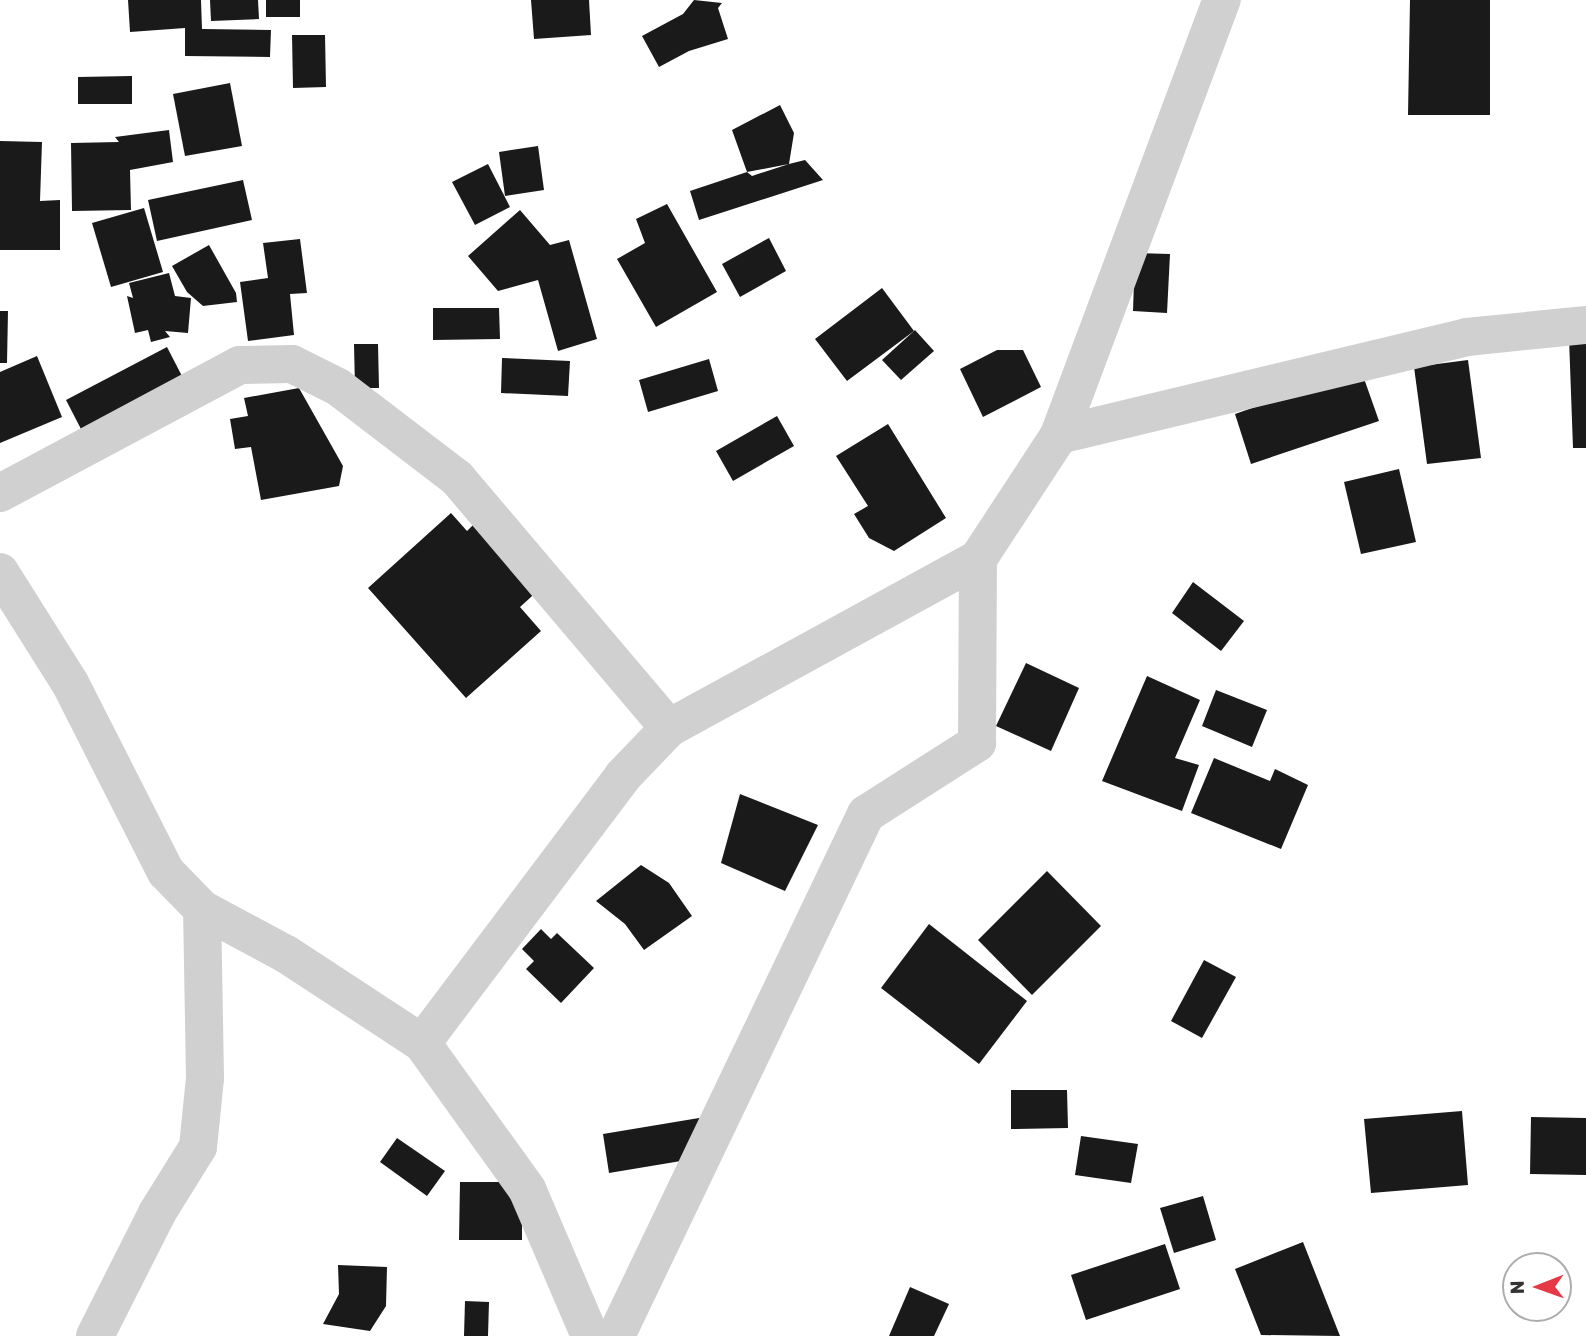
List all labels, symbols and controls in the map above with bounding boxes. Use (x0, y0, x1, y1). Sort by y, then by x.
north arrow (1502, 1252, 1572, 1322)
text: N (1506, 1280, 1529, 1294)

